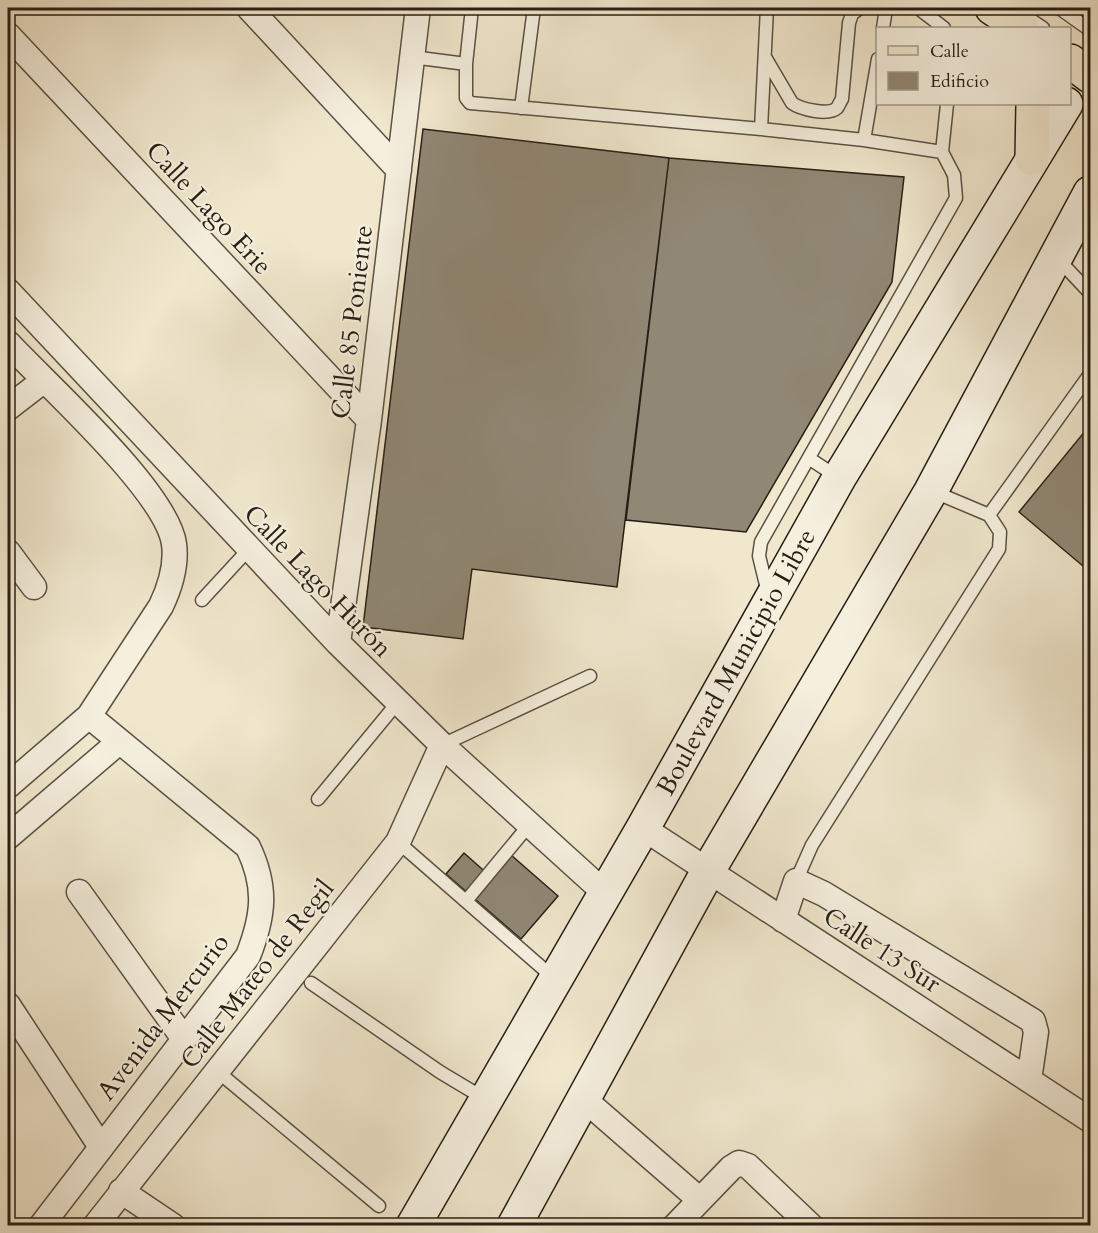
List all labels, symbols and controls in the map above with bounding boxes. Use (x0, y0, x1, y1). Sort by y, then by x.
legend (876, 27, 1071, 105)
text: Calle (930, 39, 969, 64)
text: Edificio (930, 69, 989, 94)
street label: Calle Lago Erie (138, 134, 280, 282)
street label: Calle 85 Poniente (323, 223, 381, 421)
street label: Calle Lago Hurón (236, 497, 400, 665)
street label: Boulevard Municipio Libre (648, 522, 824, 802)
street label: Calle Mateo de Regil (172, 872, 342, 1076)
street label: Calle 13 Sur (816, 899, 948, 1001)
street label: Avenida Mercurio (89, 926, 237, 1108)

